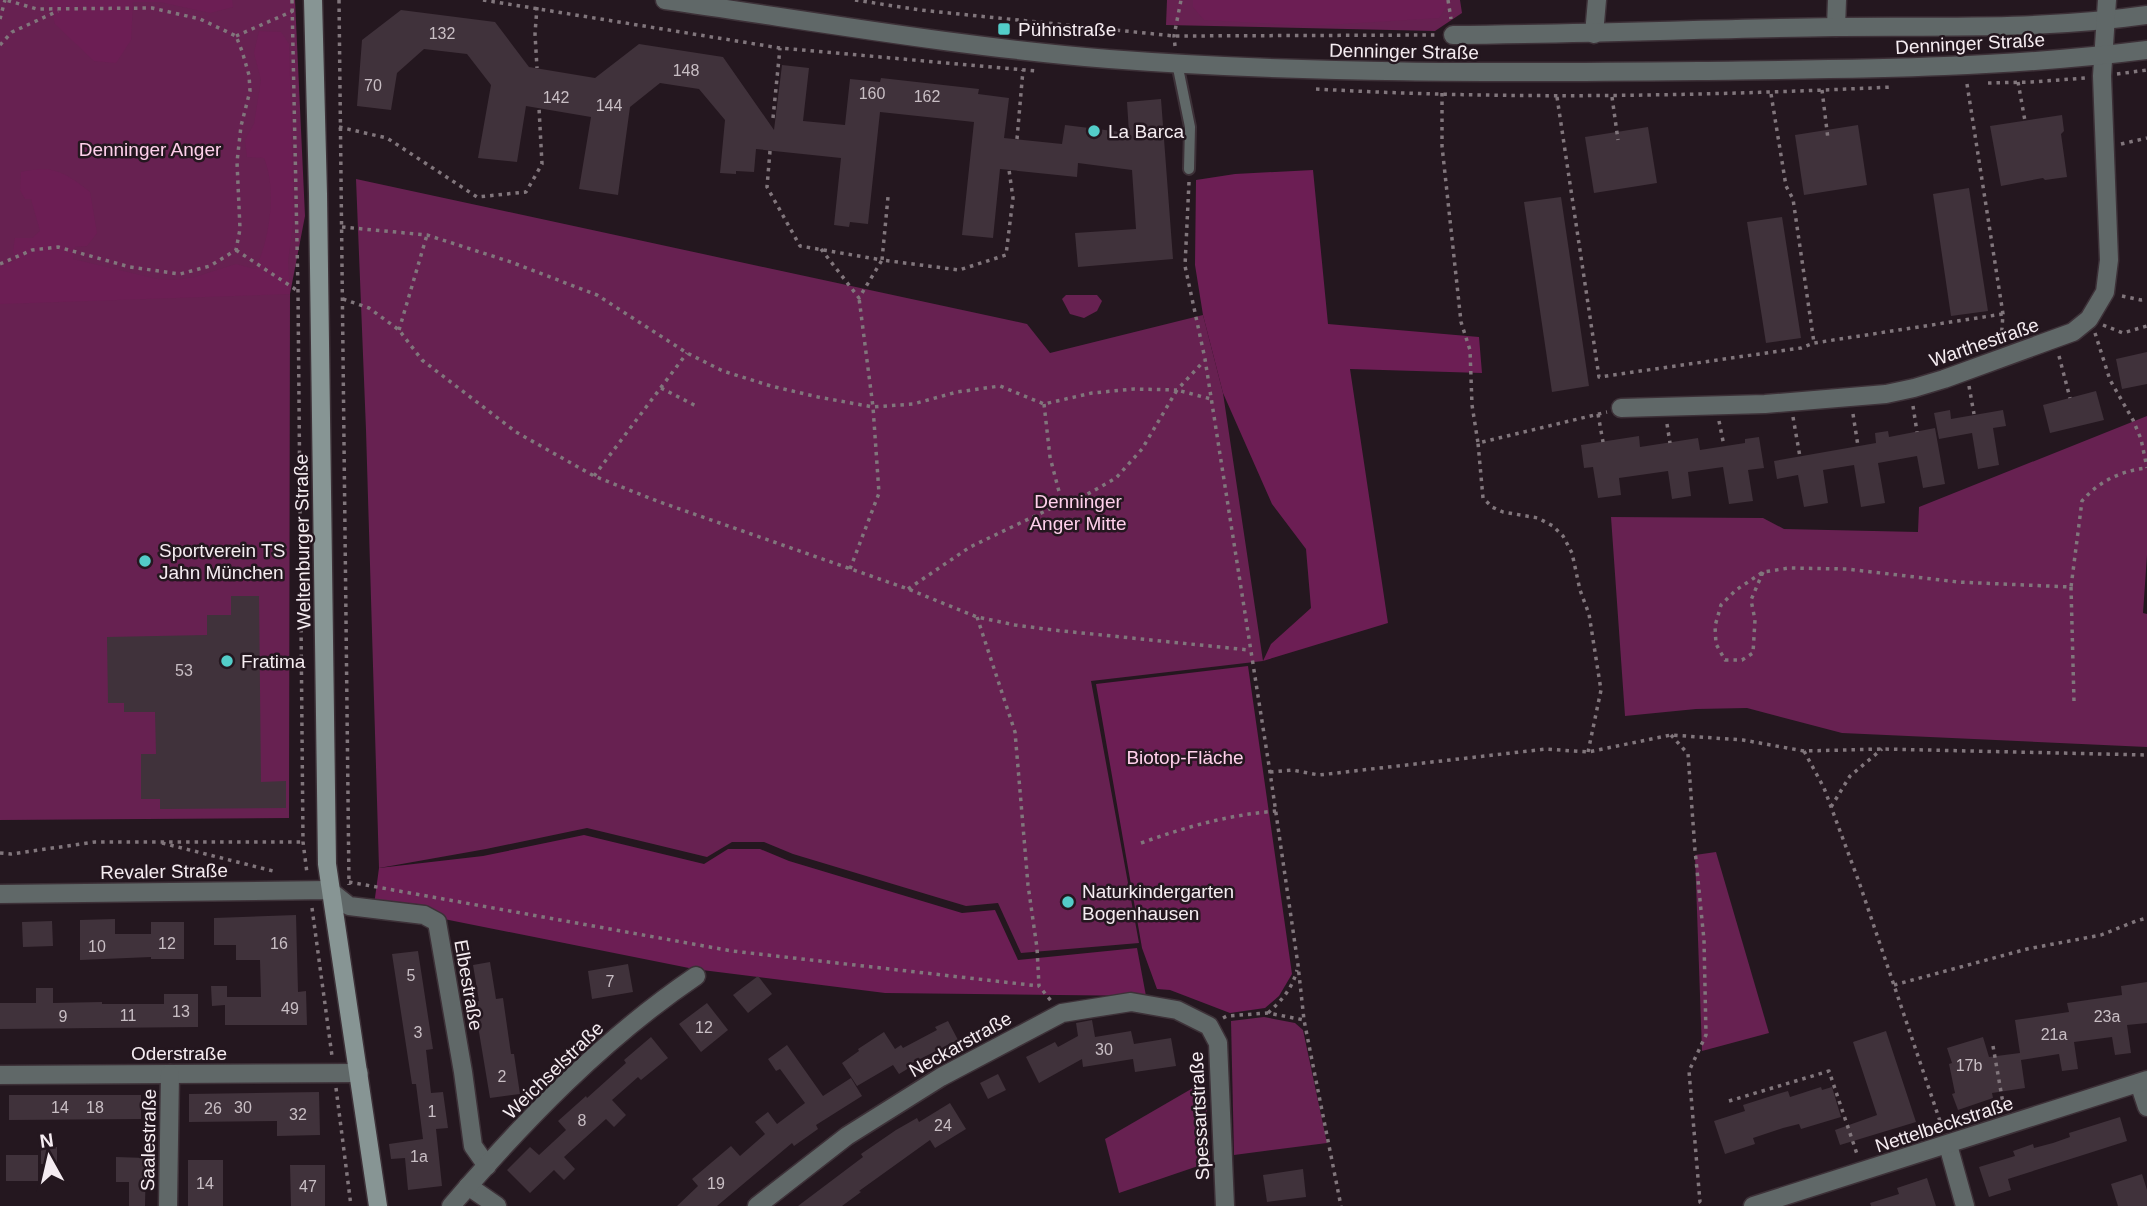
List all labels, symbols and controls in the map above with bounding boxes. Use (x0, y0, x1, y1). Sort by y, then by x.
place label: Pühnstraße (1018, 19, 1116, 40)
marker: Pühnstraße (996, 21, 1012, 37)
house number: 132 (429, 25, 455, 42)
street label: Denninger Straße (1895, 29, 2045, 58)
street label: Denninger Straße (1329, 40, 1479, 63)
house number: 148 (673, 62, 699, 79)
house number: 70 (364, 77, 382, 94)
house number: 160 (859, 85, 885, 102)
house number: 162 (914, 88, 940, 105)
house number: 142 (543, 89, 569, 106)
house number: 144 (596, 97, 622, 114)
place label: La Barca (1108, 121, 1184, 142)
marker: La Barca (1086, 123, 1102, 139)
park label: Denninger Anger (79, 139, 222, 160)
street label: Warthestraße (1927, 314, 2042, 371)
street label: Weltenburger Straße (290, 454, 315, 630)
park label: Denninger Anger Mitte (1029, 491, 1127, 534)
place label: Sportverein TS Jahn München (159, 540, 285, 583)
marker: Sportverein TS Jahn München (137, 553, 153, 569)
place label: Fratima (241, 651, 306, 672)
marker: Fratima (219, 653, 235, 669)
house number: 53 (175, 662, 193, 679)
park label: Biotop-Fläche (1126, 747, 1244, 768)
street label: Revaler Straße (100, 860, 228, 883)
place label: Naturkindergarten Bogenhausen (1082, 881, 1234, 924)
marker: Naturkindergarten Bogenhausen (1060, 894, 1076, 910)
house number: 12 (158, 935, 176, 952)
house number: 16 (270, 935, 288, 952)
house number: 10 (88, 938, 106, 955)
street label: Elbestraße (450, 938, 487, 1032)
house number: 5 (407, 967, 416, 984)
house number: 7 (606, 973, 615, 990)
house number: 49 (281, 1000, 299, 1017)
house number: 13 (172, 1003, 190, 1020)
house number: 11 (120, 1007, 136, 1024)
house number: 9 (59, 1008, 68, 1025)
street label: Neckarstraße (905, 1008, 1015, 1081)
house number: 23a (2094, 1008, 2120, 1025)
street label: Weichselstraße (499, 1017, 608, 1123)
house number: 12 (695, 1019, 713, 1036)
house number: 3 (414, 1024, 423, 1041)
house number: 21a (2041, 1026, 2067, 1043)
house number: 30 (1095, 1041, 1113, 1058)
street label: Oderstraße (131, 1043, 227, 1064)
street label: Spessartstraße (1186, 1051, 1213, 1181)
house number: 17b (1956, 1057, 1982, 1074)
house number: 2 (498, 1068, 507, 1085)
street label: Saalestraße (137, 1089, 160, 1191)
street label: Nettelbeckstraße (1873, 1092, 2016, 1157)
house number: 14 (51, 1099, 69, 1116)
house number: 18 (86, 1099, 104, 1116)
house number: 30 (234, 1099, 252, 1116)
house number: 26 (204, 1100, 222, 1117)
house number: 1 (428, 1103, 437, 1120)
house number: 32 (289, 1106, 307, 1123)
house number: 8 (578, 1112, 587, 1129)
house number: 24 (934, 1117, 952, 1134)
north arrow (14, 1122, 84, 1192)
text: N (38, 1129, 55, 1152)
house number: 1a (410, 1148, 428, 1165)
house number: 14 (196, 1175, 214, 1192)
house number: 19 (707, 1175, 725, 1192)
house number: 47 (299, 1178, 317, 1195)

